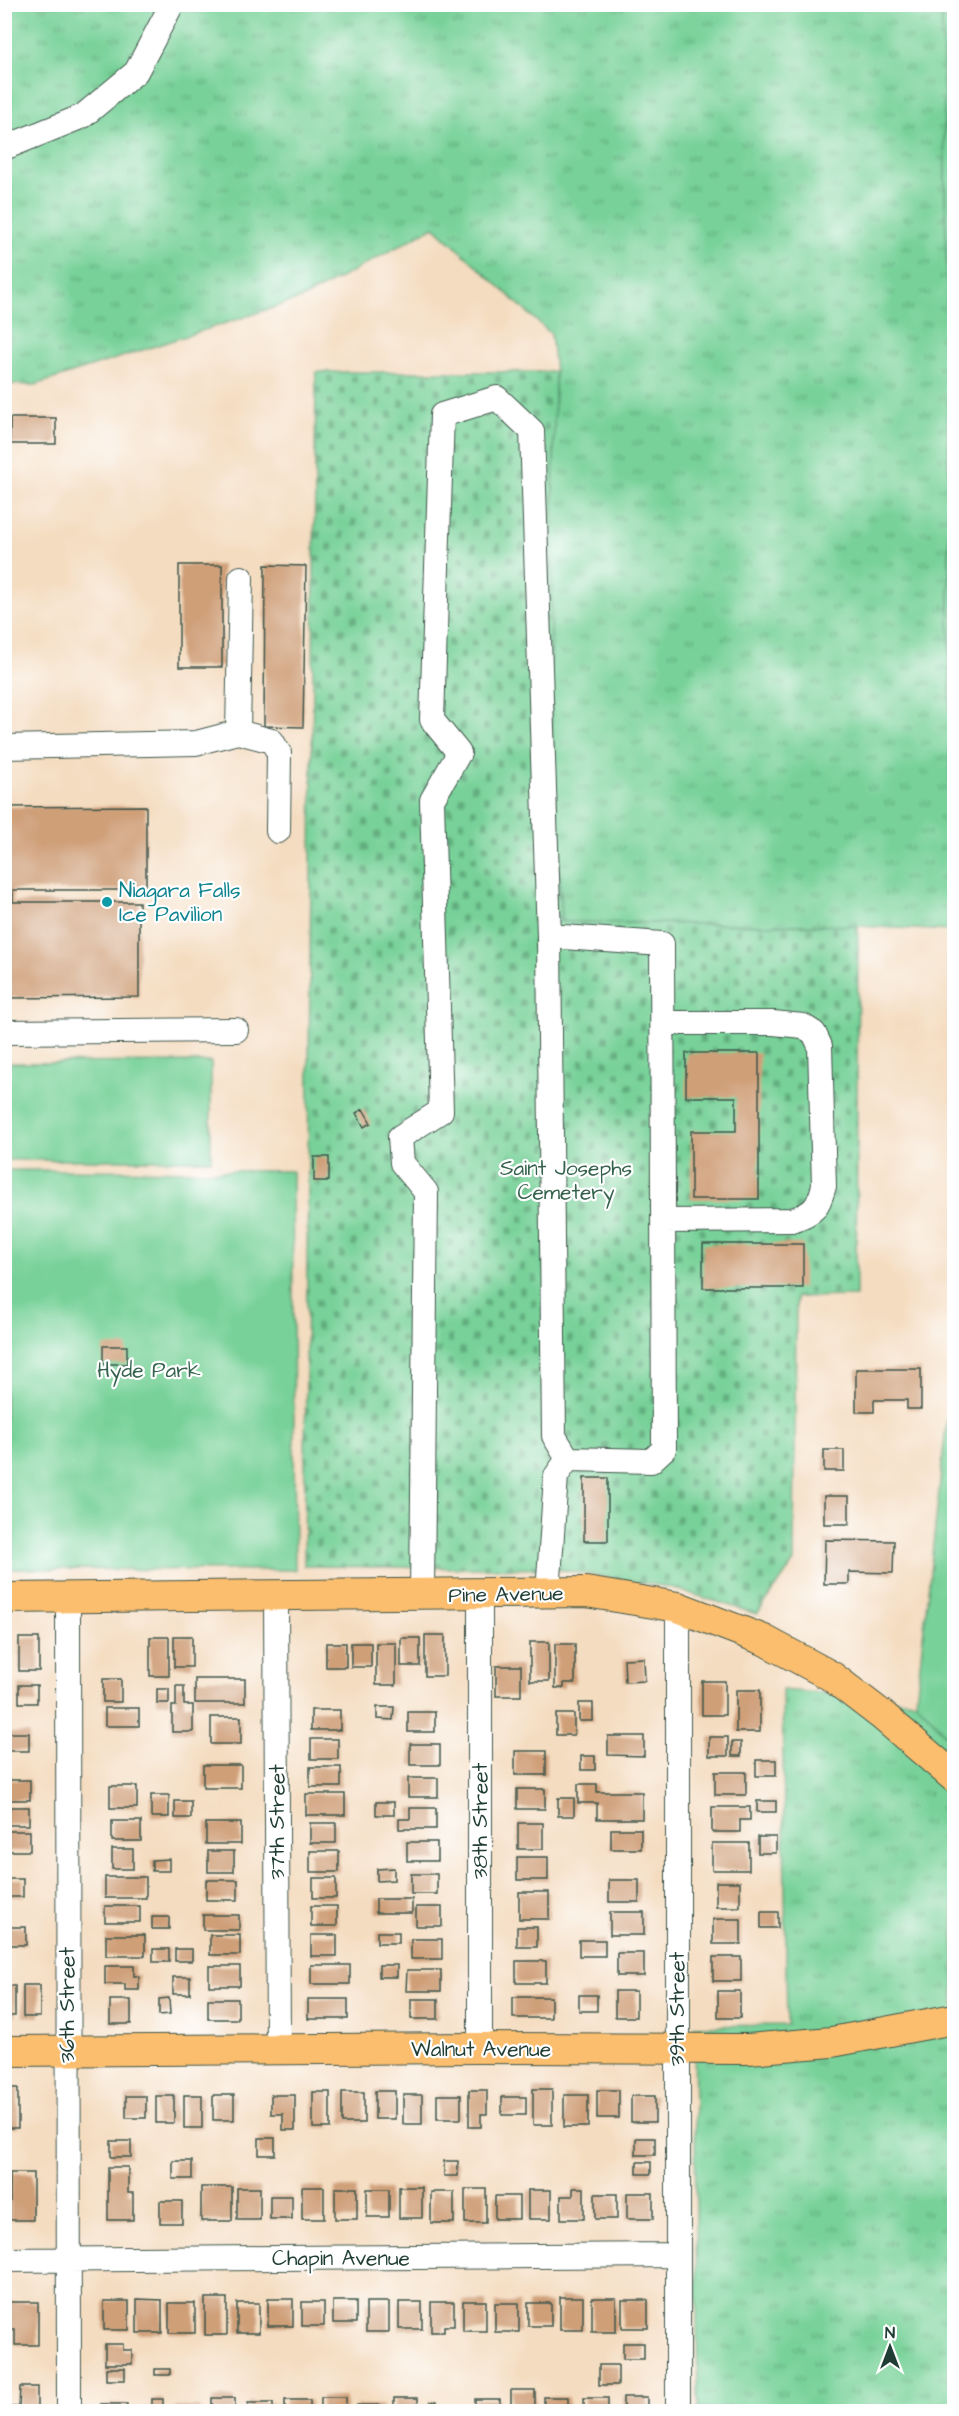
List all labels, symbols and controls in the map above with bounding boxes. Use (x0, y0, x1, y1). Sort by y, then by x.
place label: Niagara Falls Ice Pavilion (119, 876, 241, 929)
marker: Niagara Falls Ice Pavilion (100, 895, 114, 909)
park label: Saint Josephs Cemetery (500, 1154, 632, 1209)
park label: Hyde Park (97, 1356, 201, 1387)
street label: Pine Avenue (448, 1579, 564, 1610)
street label: 38th Street (466, 1762, 495, 1879)
street label: 37th Street (263, 1764, 292, 1880)
street label: 36th Street (53, 1947, 82, 2063)
street label: 39th Street (663, 1951, 692, 2066)
street label: Walnut Avenue (411, 2035, 551, 2064)
street label: Chapin Avenue (272, 2244, 410, 2274)
north arrow (860, 2317, 920, 2377)
text: N (885, 2322, 895, 2344)

